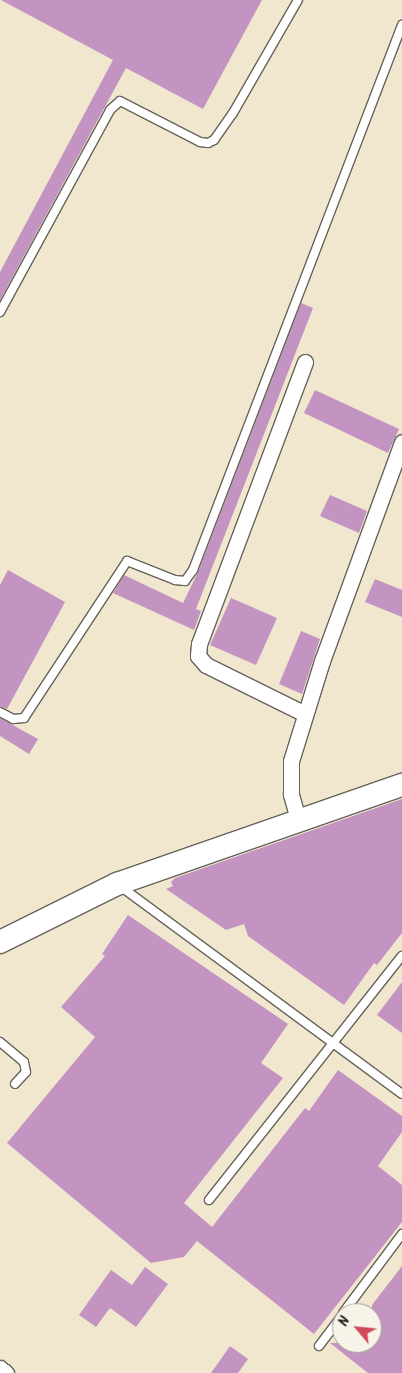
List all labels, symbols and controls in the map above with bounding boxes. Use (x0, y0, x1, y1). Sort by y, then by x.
north arrow (332, 1303, 382, 1353)
text: N (333, 1312, 356, 1330)

